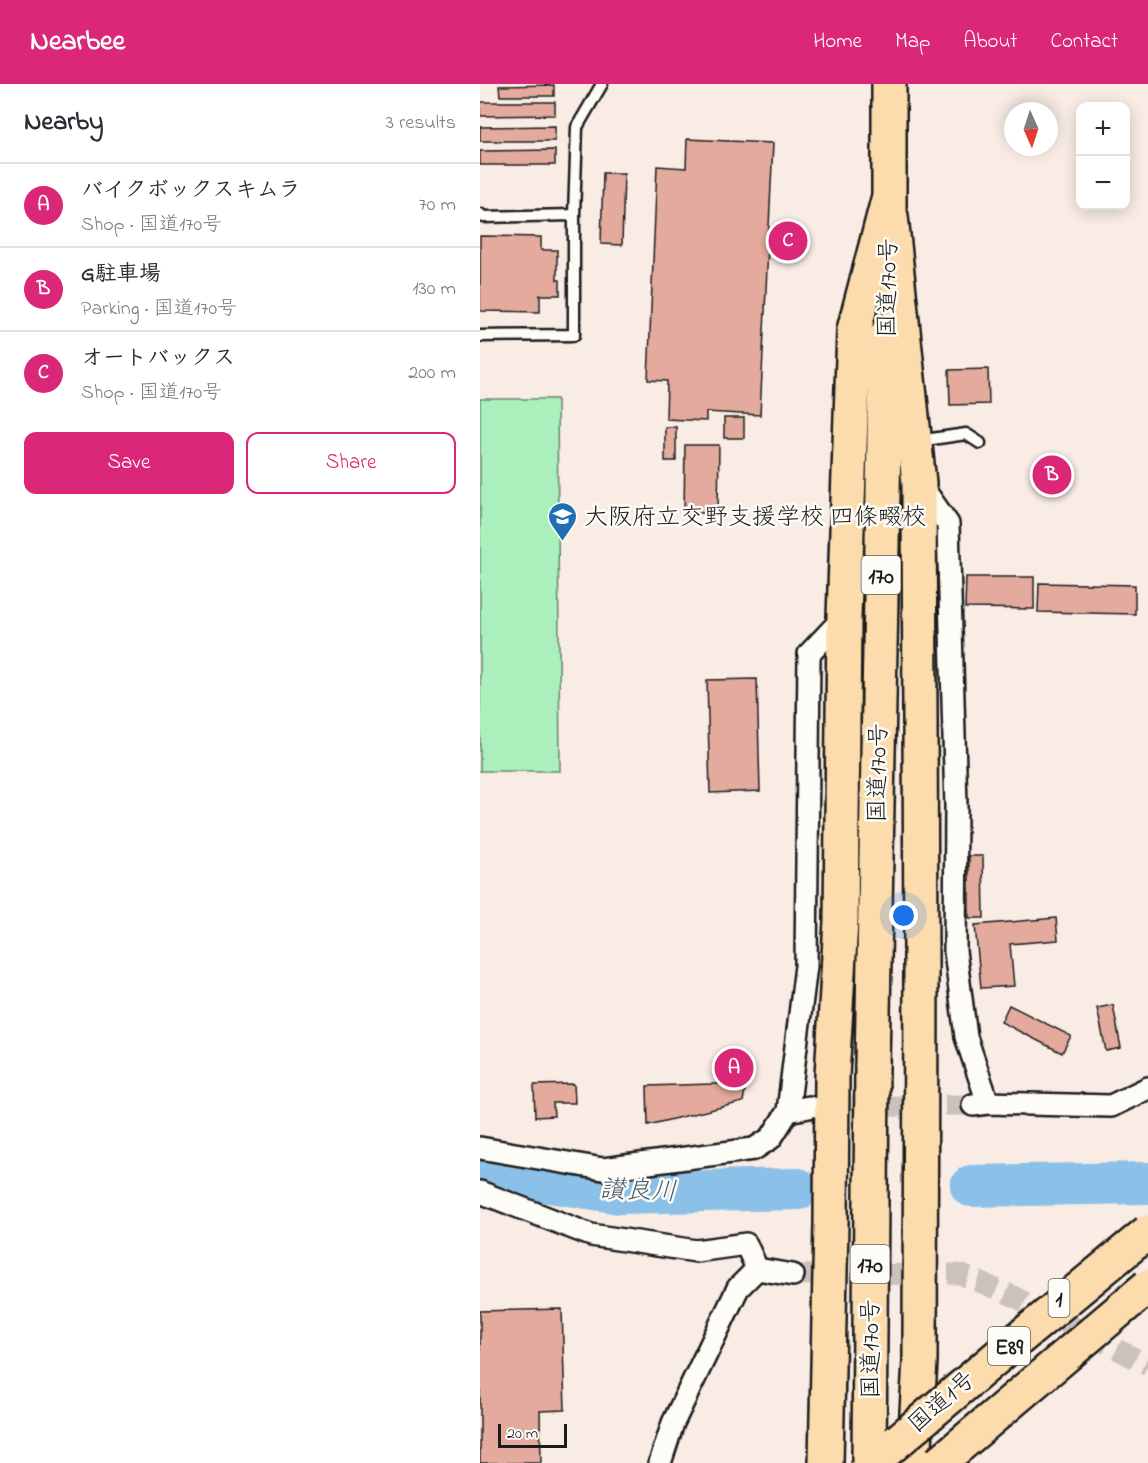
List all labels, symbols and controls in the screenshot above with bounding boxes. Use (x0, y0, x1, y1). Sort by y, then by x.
text: Nearbee (30, 22, 125, 63)
text: Home (813, 27, 862, 57)
text: Map (895, 27, 930, 57)
text: About (963, 27, 1017, 57)
text: Contact (1050, 27, 1118, 57)
north arrow (1004, 102, 1058, 156)
map controls (1076, 102, 1130, 210)
button: + (1076, 102, 1130, 156)
text: Nearby (24, 104, 103, 142)
text: 3 results (386, 109, 456, 138)
button: − (1076, 156, 1130, 210)
text: バイクボックスキムラ (81, 175, 301, 207)
text: A (37, 191, 50, 220)
text: 70 m (419, 191, 456, 220)
text: Shop · 国道170号 (81, 211, 222, 240)
pin: C (768, 218, 808, 264)
street label: 国道170号 (871, 238, 908, 338)
text: G駐車場 (81, 259, 161, 291)
text: B (37, 275, 50, 304)
text: 130 m (412, 275, 456, 304)
text: Parking · 国道170号 (81, 295, 237, 324)
text: オートバックス (81, 343, 235, 375)
text: C (38, 359, 49, 388)
text: 200 m (408, 359, 456, 388)
text: Shop · 国道170号 (81, 379, 222, 408)
button: Save (24, 432, 234, 494)
button: Share (246, 432, 456, 494)
pin: B (1032, 452, 1072, 498)
school or university icon: 大阪府立交野支援学校 四條畷校 (547, 500, 579, 542)
place label: 大阪府立交野支援学校 四條畷校 (584, 501, 926, 536)
road number: 170 (862, 556, 900, 594)
street label: 国道170号 (861, 723, 898, 823)
your location (889, 901, 918, 930)
pin: A (714, 1046, 754, 1090)
water label: 讃良川 (598, 1172, 678, 1212)
road number: 170 (850, 1245, 890, 1283)
road number: 1 (1048, 1279, 1070, 1317)
street label: 国道170号 (855, 1299, 890, 1399)
road number: E89 (988, 1327, 1030, 1365)
street label: 国道1号 (901, 1364, 984, 1442)
scale bar (498, 1421, 567, 1448)
text: 20 m (507, 1422, 538, 1446)

